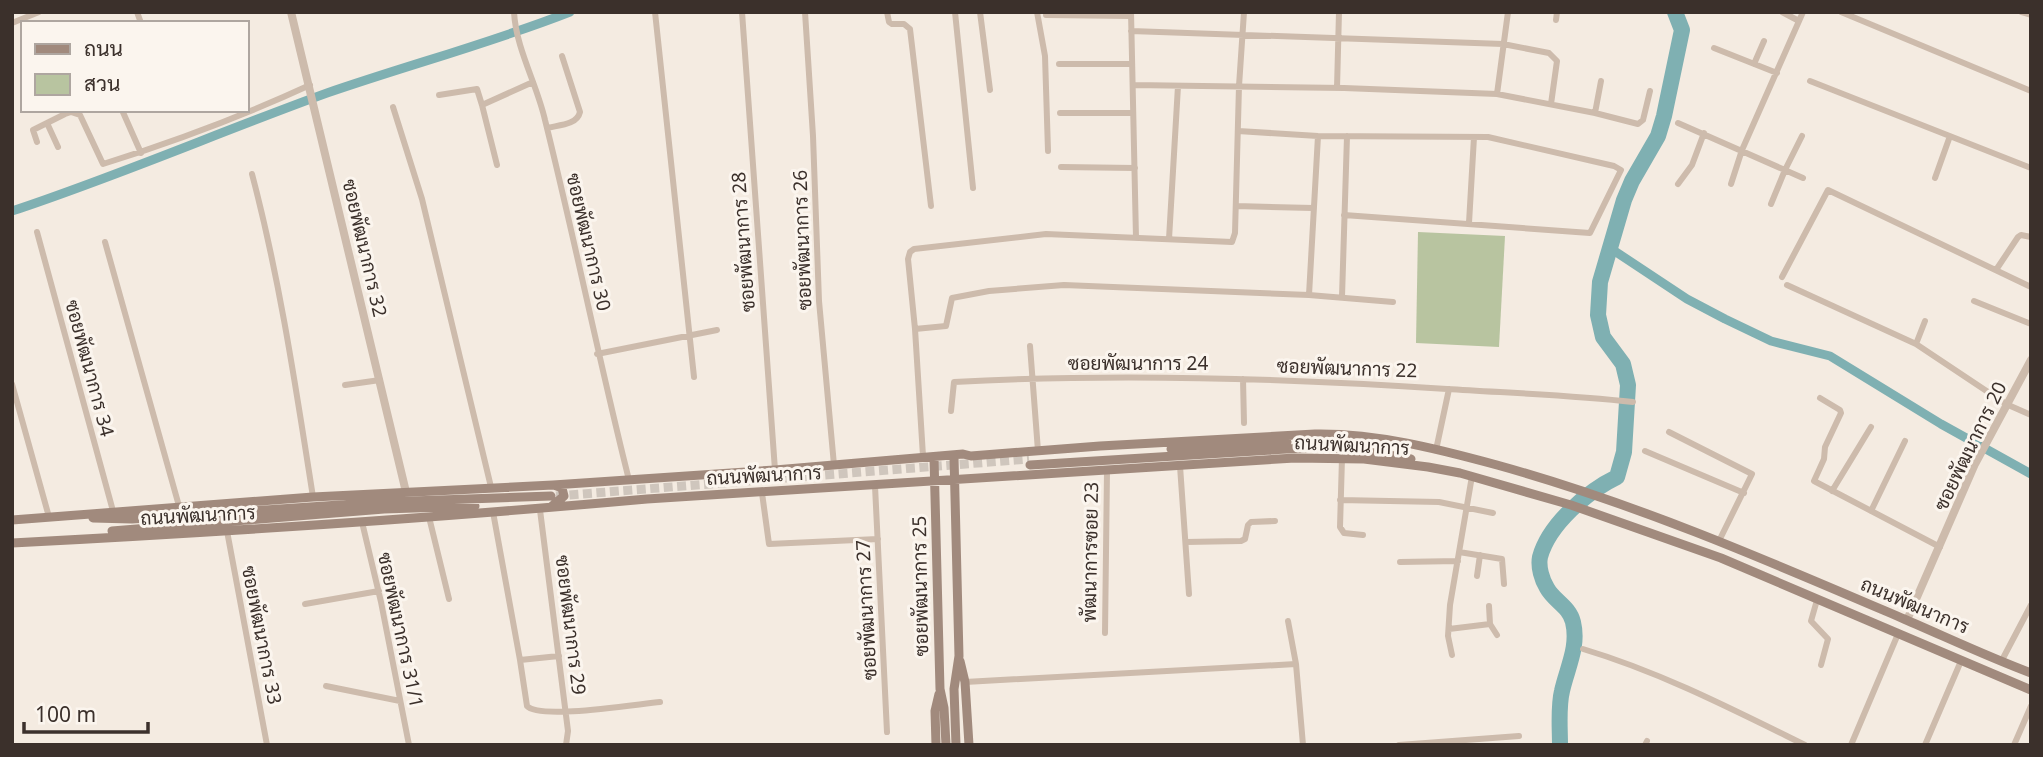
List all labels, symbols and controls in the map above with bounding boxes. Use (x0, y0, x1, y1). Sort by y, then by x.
legend (21, 21, 248, 112)
text: ถนน (84, 34, 123, 62)
text: สวน (84, 69, 120, 97)
street label: ซอยพัฒนาการ 26 (787, 169, 817, 311)
street label: ซอยพัฒนาการ 30 (561, 171, 617, 313)
street label: ซอยพัฒนาการ 28 (725, 171, 761, 313)
street label: ซอยพัฒนาการ 32 (337, 177, 393, 319)
street label: ซอยพัฒนาการ 34 (59, 297, 121, 439)
street label: ซอยพัฒนาการ 24 (1068, 350, 1208, 376)
street label: ซอยพัฒนาการ 22 (1276, 353, 1418, 383)
street label: ซอยพัฒนาการ 20 (1928, 377, 2012, 515)
street label: ถนนพัฒนาการ (1294, 429, 1410, 461)
street label: ถนนพัฒนาการ (706, 459, 822, 491)
street label: พัฒนาการซอย 23 (1076, 482, 1104, 622)
street label: ถนนพัฒนาการ (140, 499, 256, 531)
street label: ซอยพัฒนาการ 25 (906, 516, 934, 656)
street label: ซอยพัฒนาการ 27 (849, 539, 883, 681)
street label: ซอยพัฒนาการ 31/1 (372, 550, 430, 710)
street label: ซอยพัฒนาการ 29 (550, 554, 592, 696)
street label: ซอยพัฒนาการ 33 (236, 564, 288, 706)
street label: ถนนพัฒนาการ (1857, 570, 1973, 640)
scale bar (24, 690, 149, 734)
text: 100 m (35, 700, 96, 728)

